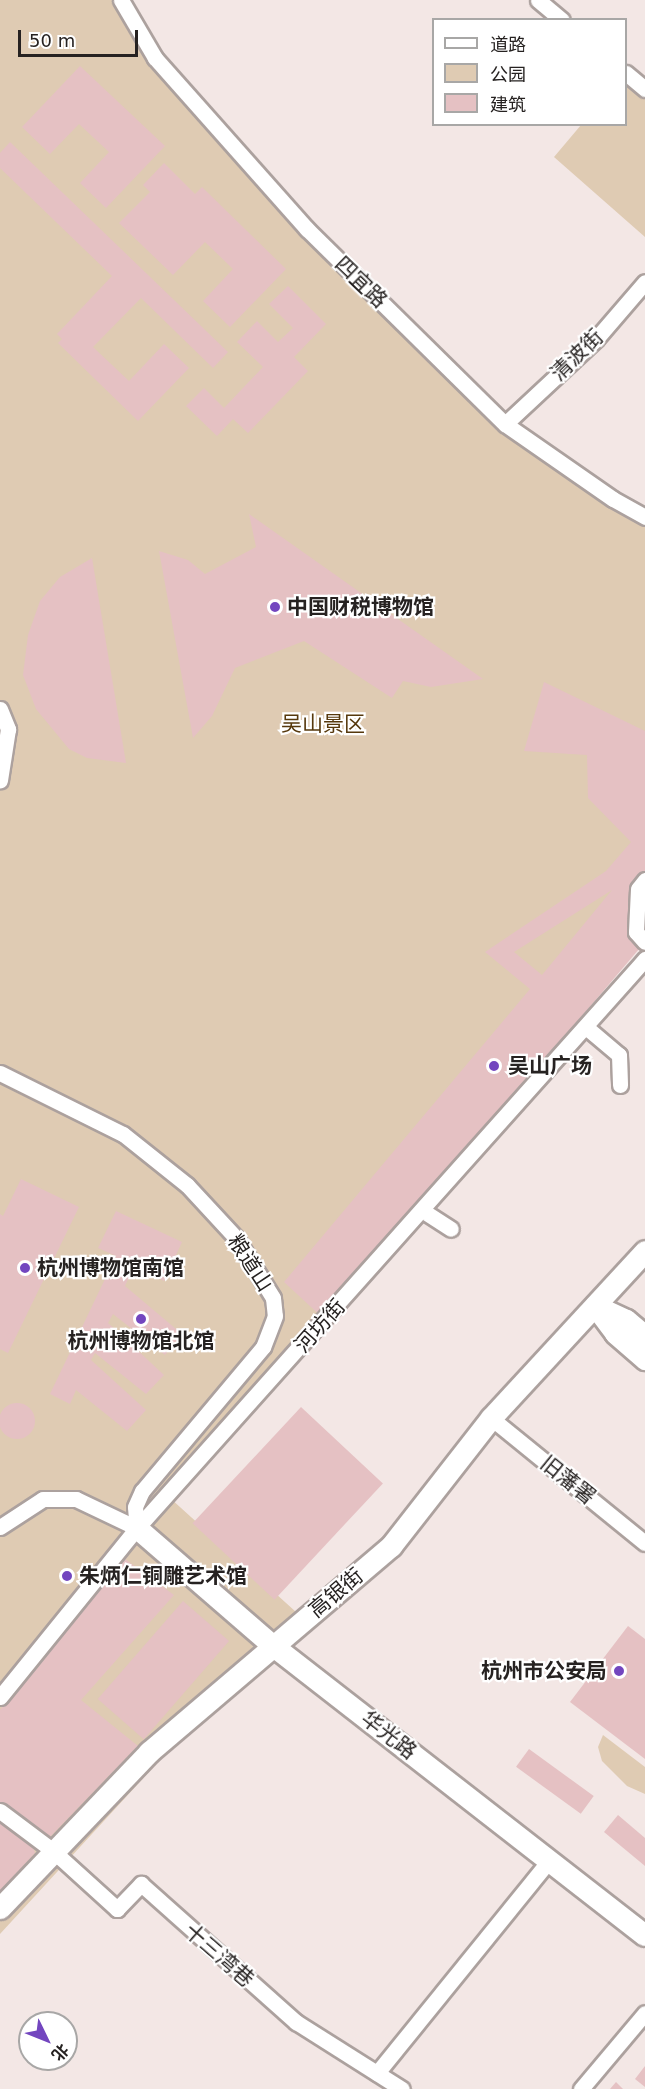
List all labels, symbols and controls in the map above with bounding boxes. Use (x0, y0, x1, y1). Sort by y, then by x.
scale bar (21, 18, 141, 56)
legend (432, 18, 627, 126)
text: 50 m (29, 30, 75, 51)
text: 道路 (490, 34, 526, 55)
text: 公园 (490, 64, 526, 85)
text: 建筑 (490, 94, 526, 115)
street label: 四宜路 (330, 251, 392, 313)
street label: 清波街 (546, 324, 608, 386)
place label: 中国财税博物馆 (287, 594, 434, 620)
marker: 中国财税博物馆 (268, 600, 282, 614)
park label: 吴山景区 (281, 711, 365, 737)
place label: 吴山广场 (508, 1053, 592, 1079)
marker: 吴山广场 (485, 1057, 503, 1075)
street label: 粮道山 (222, 1230, 278, 1296)
place label: 杭州博物馆南馆 (37, 1255, 184, 1281)
marker: 杭州博物馆南馆 (18, 1261, 32, 1275)
street label: 河坊街 (290, 1294, 350, 1358)
marker: 杭州博物馆北馆 (134, 1312, 148, 1326)
place label: 杭州博物馆北馆 (68, 1328, 214, 1354)
street label: 旧藩署 (536, 1450, 600, 1510)
place label: 朱炳仁铜雕艺术馆 (79, 1563, 247, 1589)
street label: 高银街 (304, 1563, 368, 1623)
marker: 朱炳仁铜雕艺术馆 (60, 1569, 74, 1583)
place label: 杭州市公安局 (481, 1658, 607, 1684)
marker: 杭州市公安局 (612, 1664, 626, 1678)
street label: 华光路 (356, 1706, 422, 1764)
street label: 十三湾巷 (179, 1918, 259, 1992)
north arrow (18, 2011, 78, 2071)
text: 北 (48, 2040, 72, 2065)

